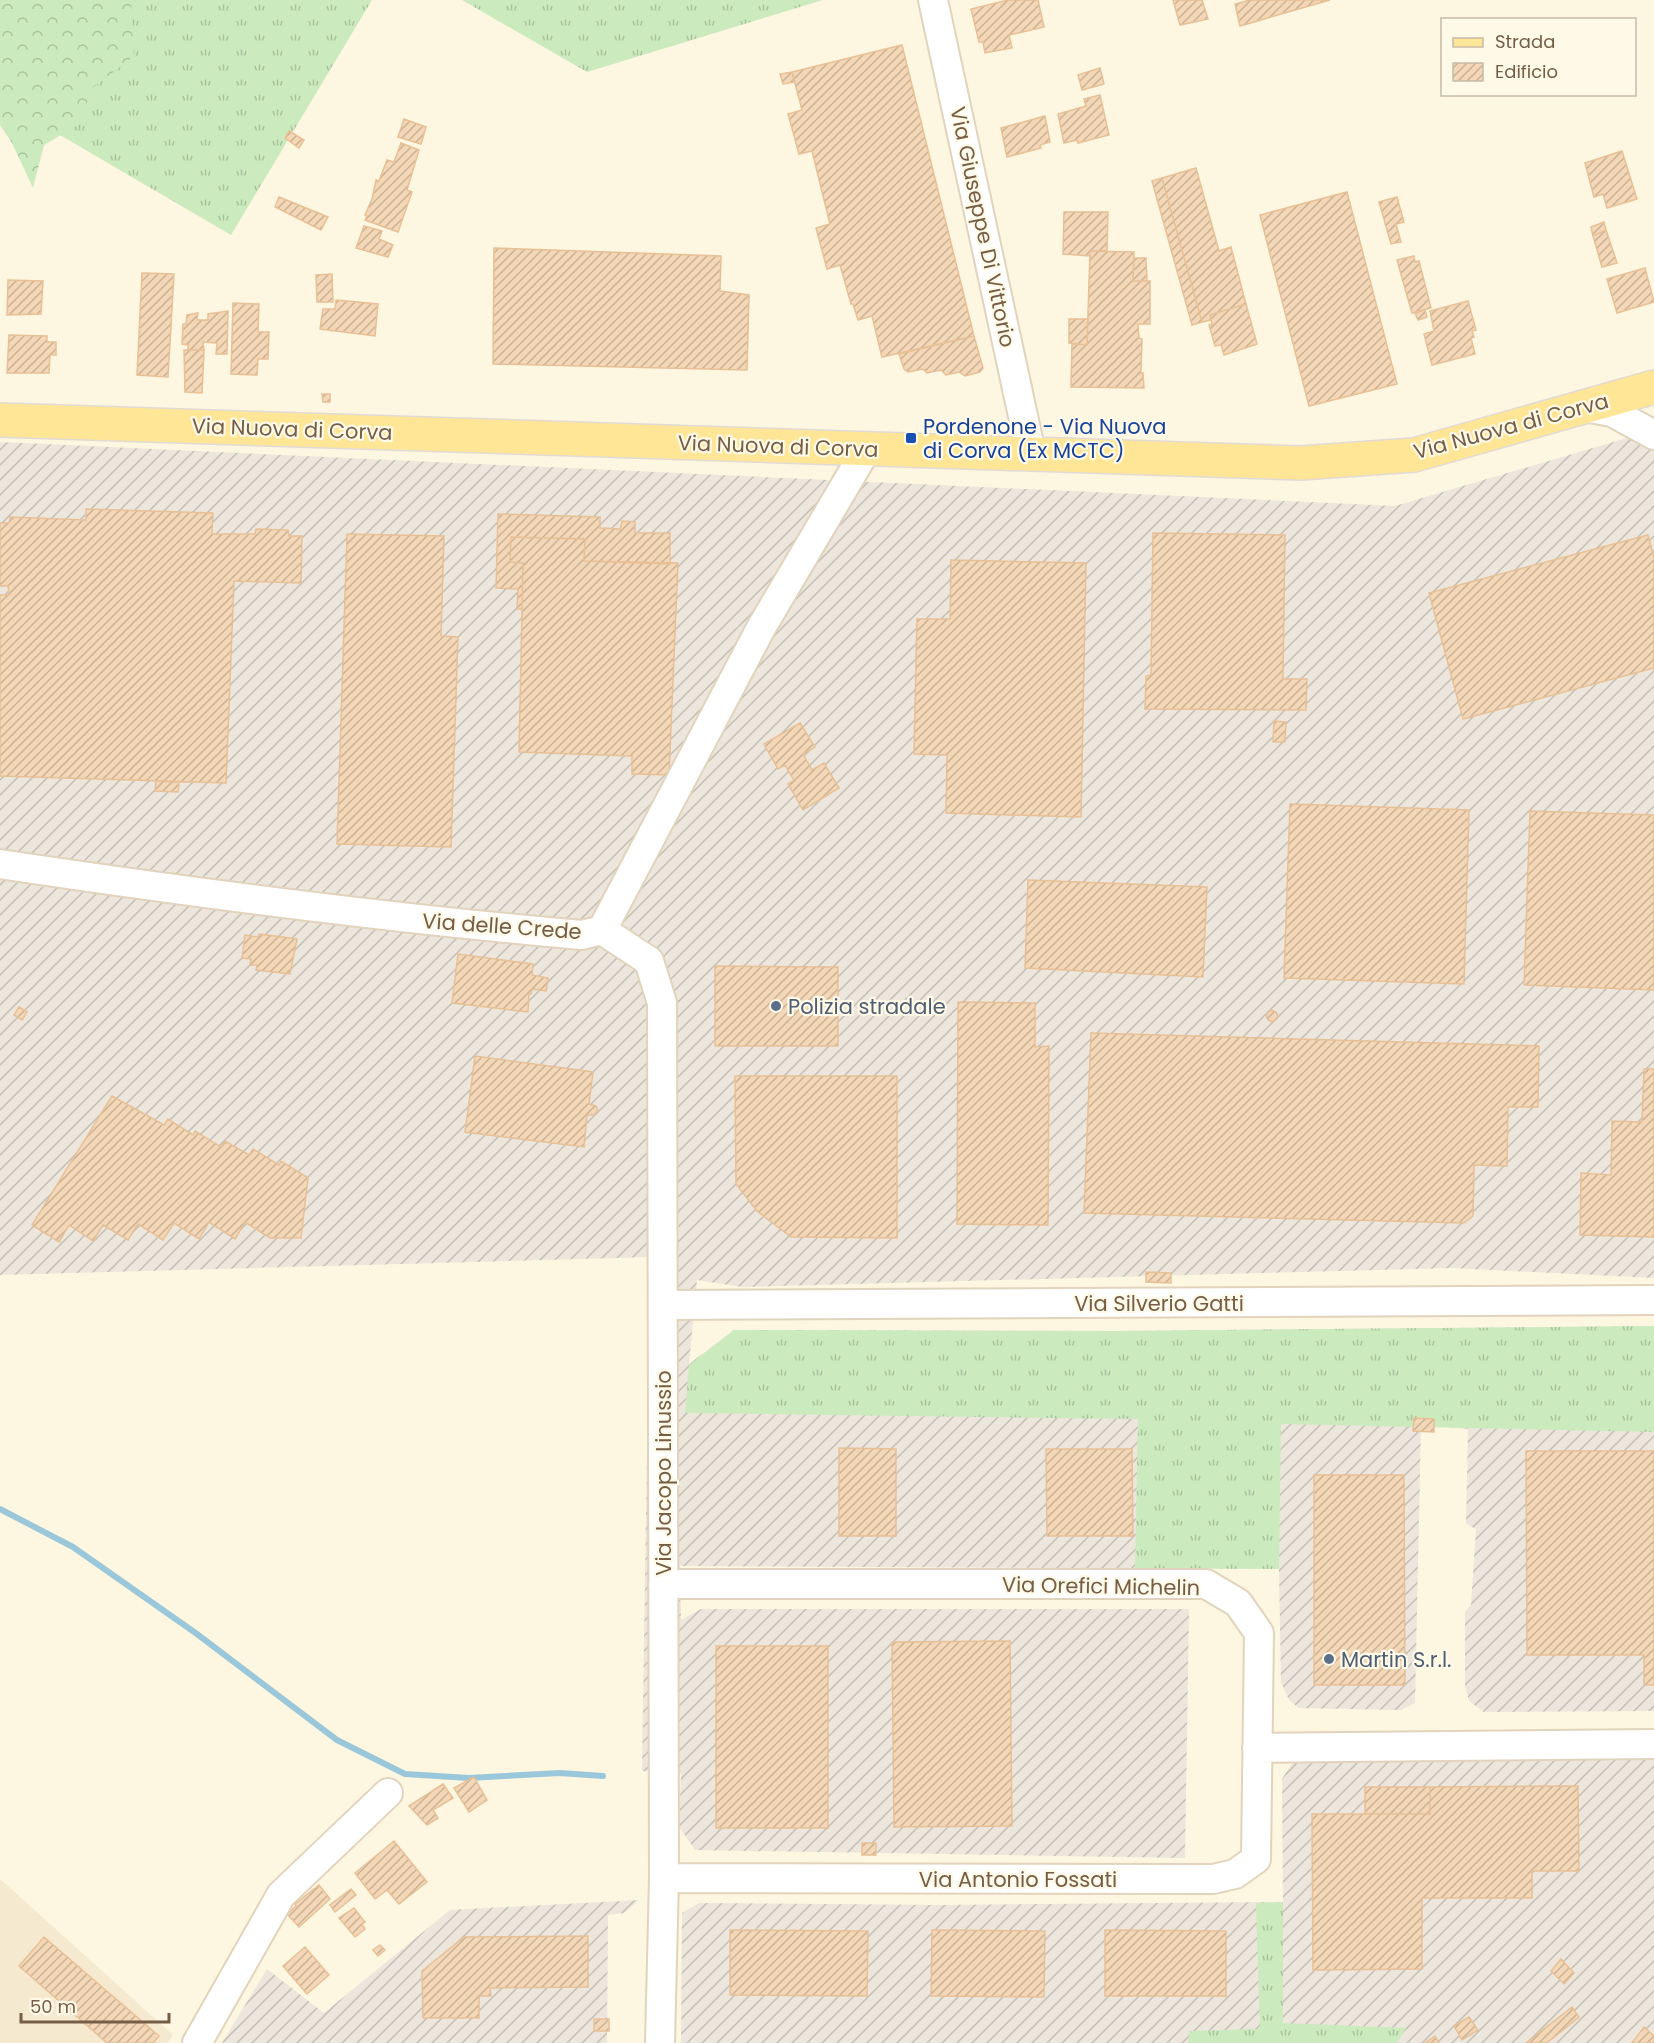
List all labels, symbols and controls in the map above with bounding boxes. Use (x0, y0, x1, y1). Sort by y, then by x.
legend (1441, 18, 1636, 96)
text: Strada (1495, 29, 1555, 54)
text: Edificio (1495, 59, 1558, 84)
street label: Via Giuseppe Di Vittorio (943, 104, 1023, 350)
street label: Via Nuova di Corva (1410, 386, 1612, 466)
street label: Via Nuova di Corva (191, 411, 393, 447)
place label: Pordenone - Via Nuova di Corva (Ex MCTC) (923, 412, 1167, 465)
street label: Via Nuova di Corva (677, 428, 879, 464)
marker: Pordenone - Via Nuova di Corva (Ex MCTC) (904, 431, 918, 445)
street label: Via delle Crede (421, 906, 583, 946)
place label: Polizia stradale (788, 992, 946, 1021)
marker: Polizia stradale (769, 999, 783, 1013)
street label: Via Silverio Gatti (1074, 1289, 1244, 1318)
street label: Via Jacopo Linussio (649, 1370, 678, 1576)
street label: Via Orefici Michelin (1002, 1570, 1200, 1602)
place label: Martin S.r.l. (1341, 1645, 1452, 1674)
marker: Martin S.r.l. (1322, 1652, 1336, 1666)
street label: Via Antonio Fossati (919, 1865, 1117, 1894)
scale bar (21, 1986, 170, 2024)
text: 50 m (30, 1994, 76, 2019)

